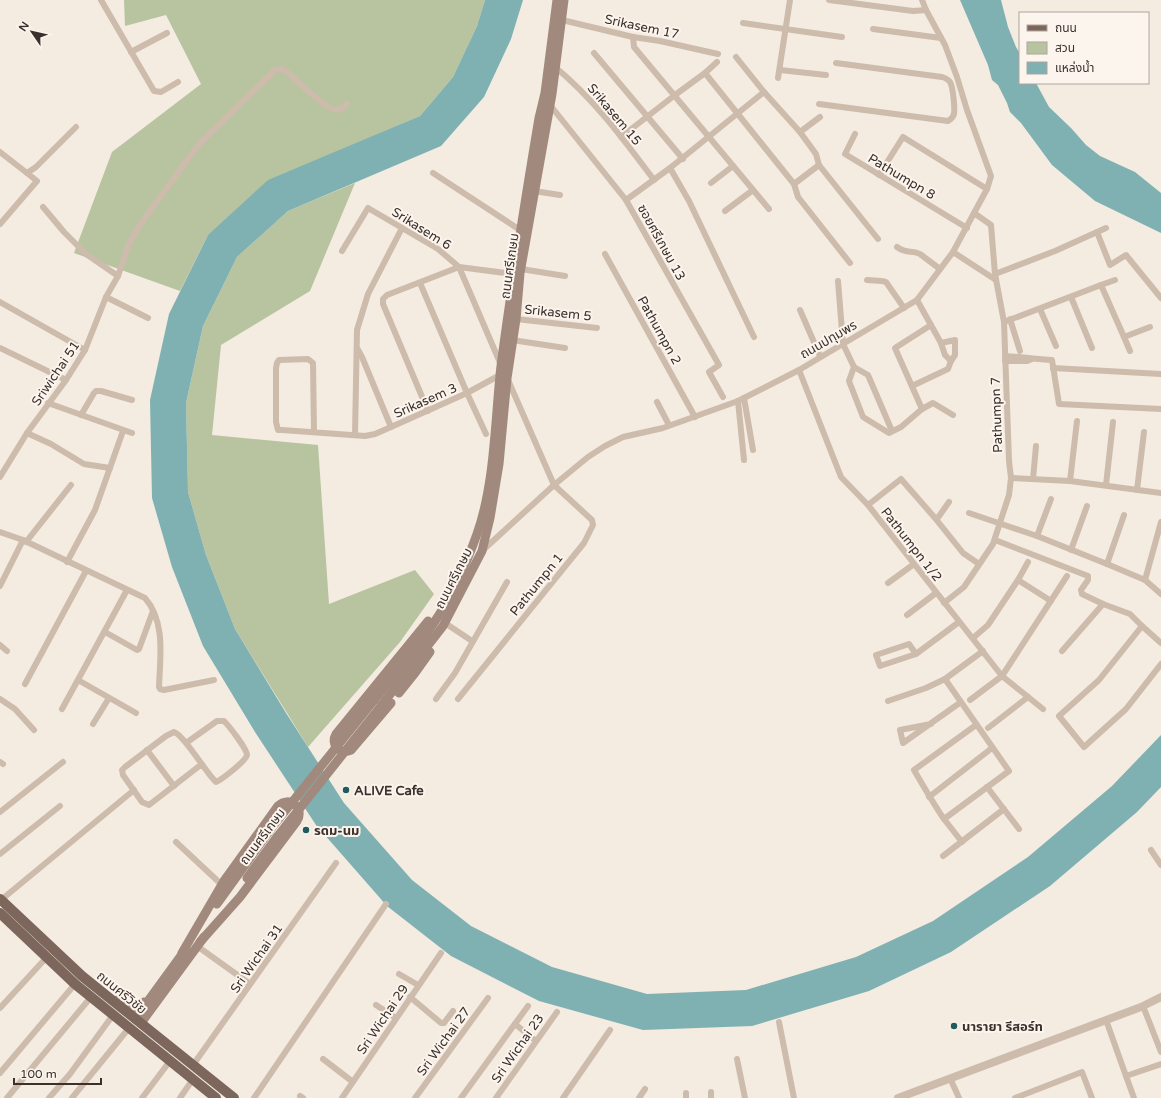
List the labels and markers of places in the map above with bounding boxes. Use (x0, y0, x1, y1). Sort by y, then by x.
place label: ALIVE Cafe (354, 783, 424, 799)
marker: ALIVE Cafe (341, 785, 351, 795)
place label: รดม-นม (314, 823, 359, 839)
marker: รดม-นม (301, 825, 311, 835)
place label: นารายา รีสอร์ท (962, 1019, 1043, 1035)
marker: นารายา รีสอร์ท (949, 1021, 959, 1031)

